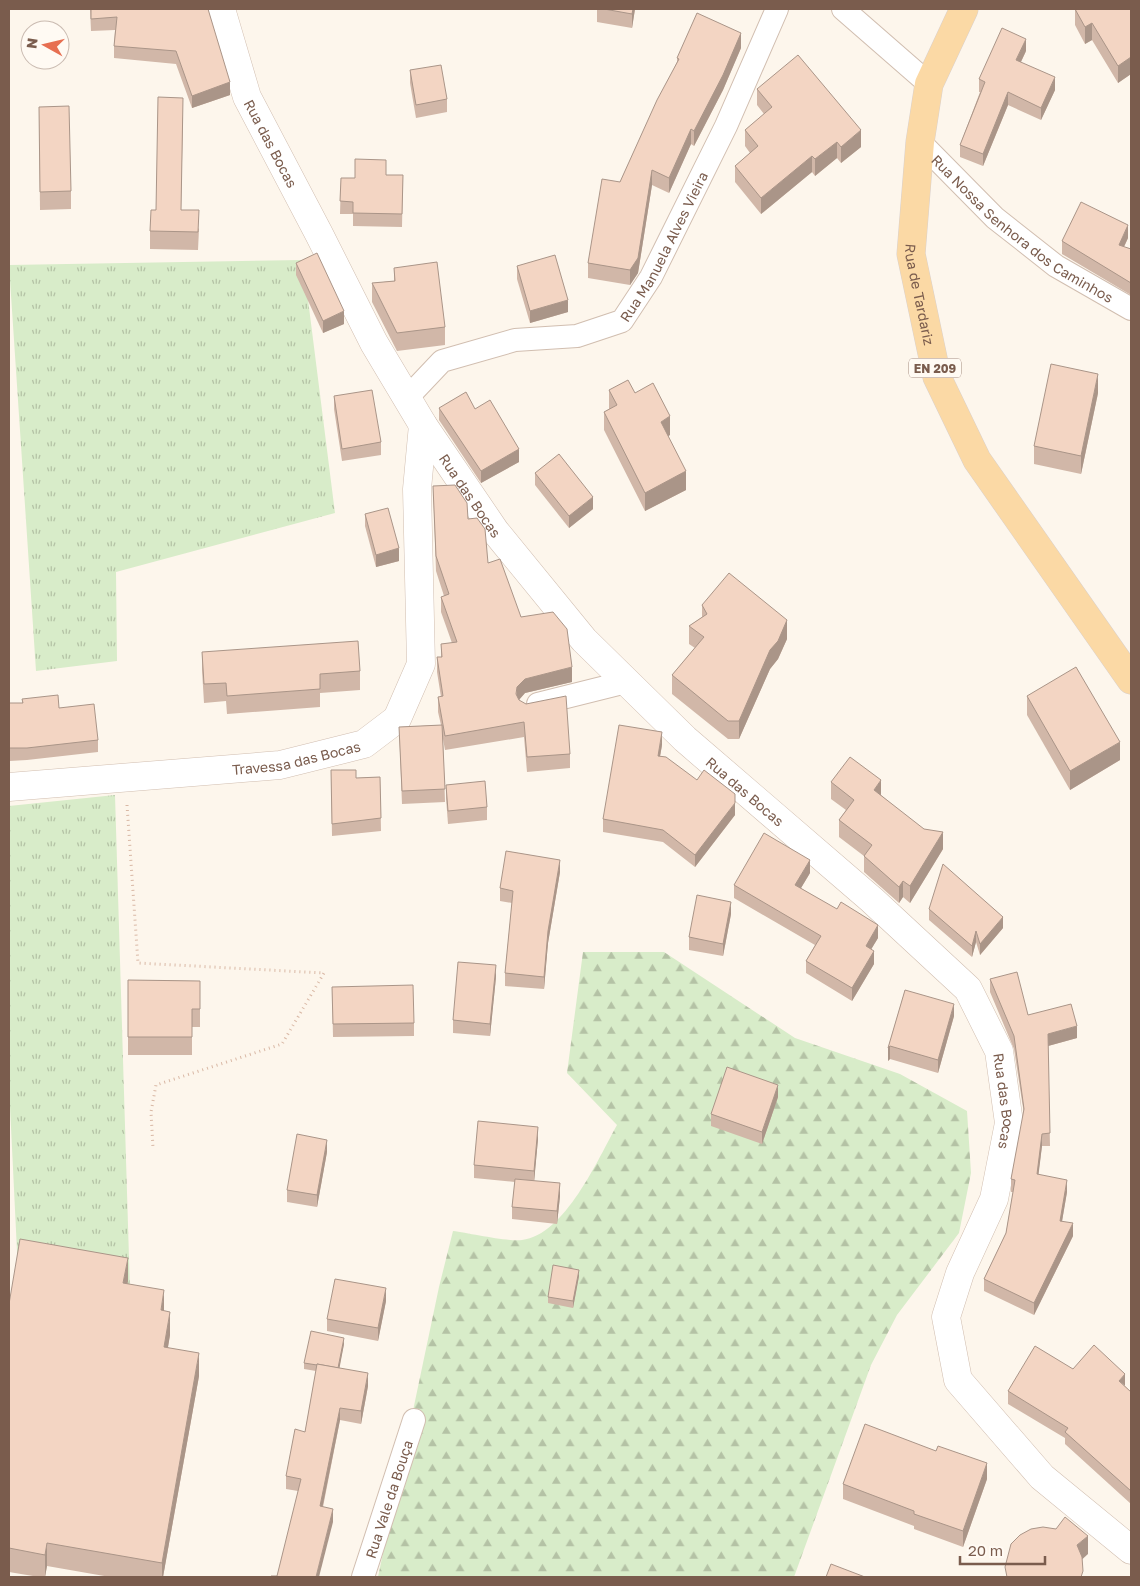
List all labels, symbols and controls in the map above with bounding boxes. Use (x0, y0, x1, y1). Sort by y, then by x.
north arrow (20, 20, 70, 70)
text: N (22, 37, 41, 50)
street label: Rua das Bocas (241, 96, 301, 190)
street label: Rua Nossa Senhora dos Caminhos (928, 151, 1117, 306)
street label: Rua Manuela Alves Vieira (616, 168, 711, 325)
street label: Rua de Tardariz (902, 243, 938, 346)
road number: EN 209 (909, 358, 961, 378)
street label: Rua das Bocas (436, 450, 505, 541)
street label: Travessa das Bocas (231, 737, 362, 777)
street label: Rua das Bocas (703, 753, 788, 829)
street label: Rua das Bocas (991, 1052, 1018, 1151)
street label: Rua Vale da Bouça (361, 1438, 415, 1560)
scale bar (960, 1534, 1045, 1566)
text: 20 m (968, 1541, 1003, 1559)

